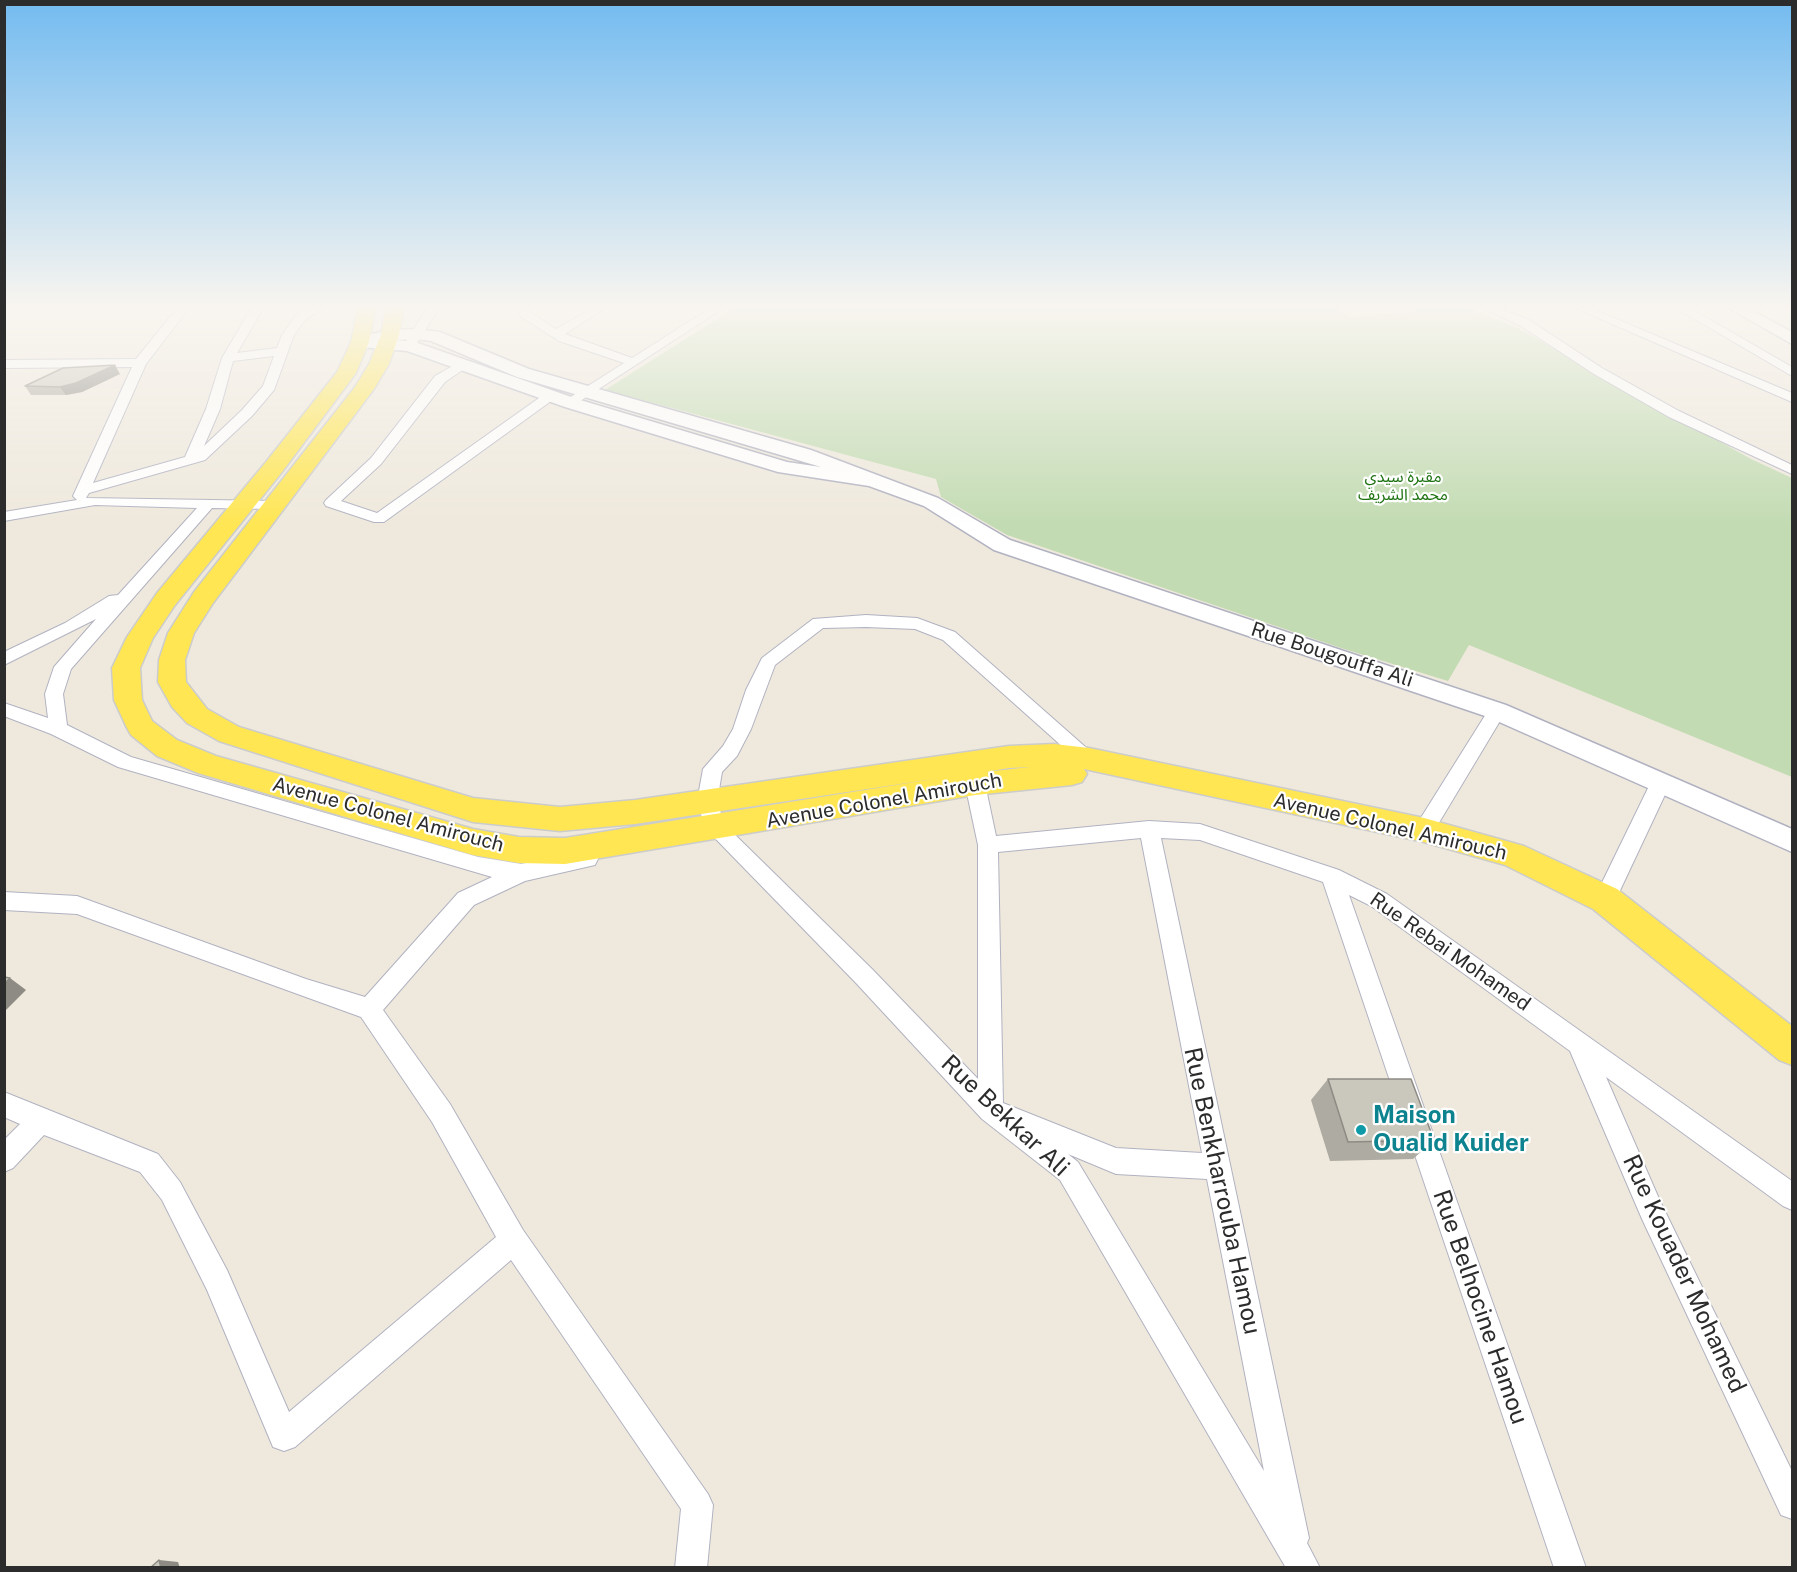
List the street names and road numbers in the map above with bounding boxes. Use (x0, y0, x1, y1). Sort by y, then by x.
street label: Rue Bougouffa Ali (1248, 617, 1416, 693)
street label: Avenue Colonel Amirouch (764, 768, 1004, 834)
street label: Avenue Colonel Amirouch (270, 773, 506, 857)
street label: Avenue Colonel Amirouch (1271, 788, 1509, 866)
street label: Rue Rebai Mohamed (1365, 888, 1535, 1016)
street label: Rue Benkharrouba Hamou (1177, 1045, 1267, 1337)
street label: Rue Bekkar Ali (935, 1049, 1075, 1183)
street label: Rue Kouader Mohamed (1616, 1150, 1752, 1398)
street label: Rue Belhocine Hamou (1426, 1186, 1534, 1428)

